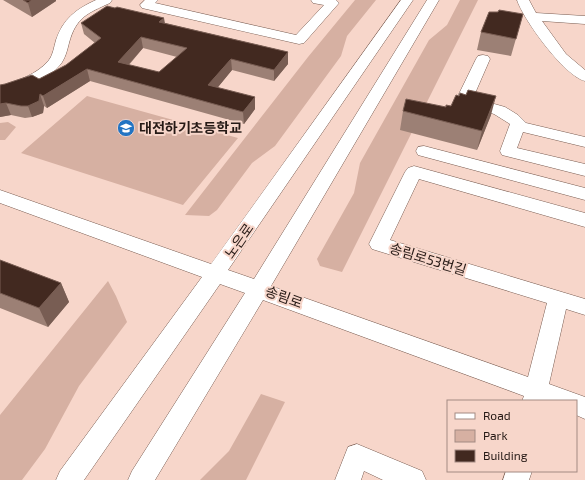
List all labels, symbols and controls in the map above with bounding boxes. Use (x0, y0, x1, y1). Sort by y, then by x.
school or university icon: 대전하기초등학교 (116, 118, 136, 138)
place label: 대전하기초등학교 (139, 119, 242, 136)
street label: 노은로 (221, 220, 257, 261)
street label: 송림로53번길 (388, 239, 469, 278)
street label: 송림로 (263, 282, 305, 311)
legend (447, 400, 577, 472)
text: Road (483, 408, 511, 422)
text: Park (483, 428, 508, 442)
text: Building (483, 448, 528, 462)

